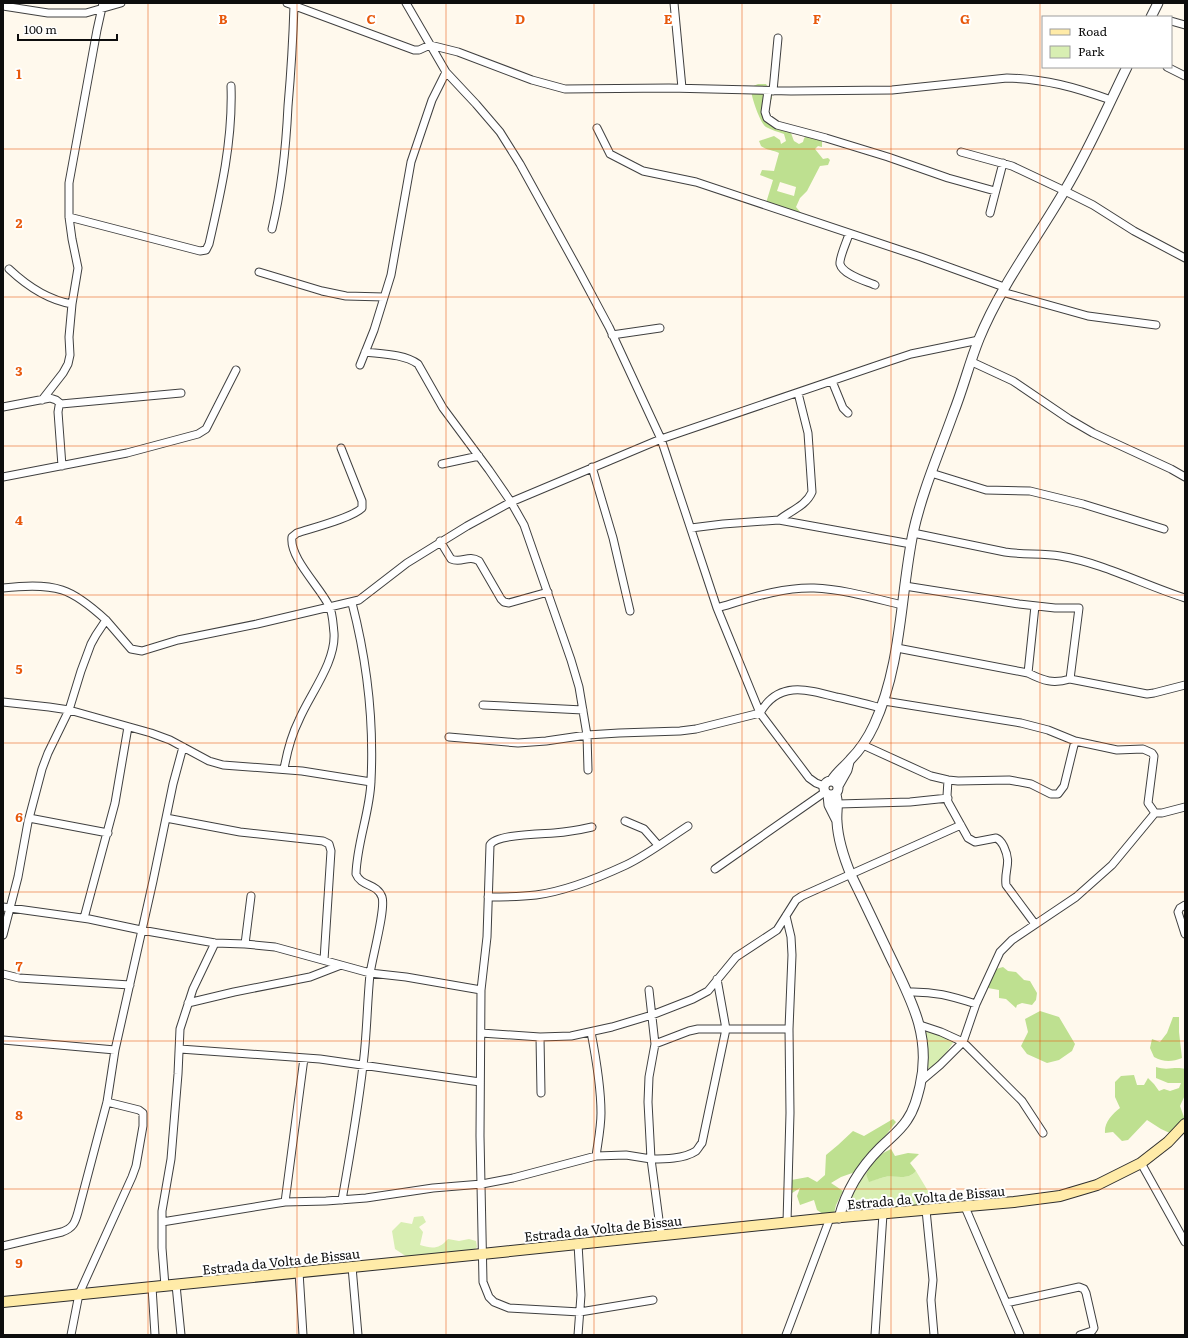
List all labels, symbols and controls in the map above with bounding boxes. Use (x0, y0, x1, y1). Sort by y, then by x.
text: B (219, 9, 228, 28)
text: C (366, 9, 376, 28)
text: D (515, 9, 525, 28)
text: E (664, 9, 673, 28)
text: F (813, 9, 821, 28)
text: G (960, 9, 970, 28)
scale bar (18, 16, 117, 42)
legend (1042, 16, 1172, 68)
text: 100 m (24, 20, 57, 38)
text: Road (1078, 22, 1108, 40)
text: Park (1078, 42, 1105, 60)
text: 1 (16, 64, 22, 83)
text: 2 (16, 213, 23, 232)
text: 3 (15, 361, 23, 380)
text: 4 (15, 510, 23, 529)
text: 5 (15, 659, 23, 678)
text: 6 (15, 807, 23, 826)
text: 7 (15, 956, 23, 975)
text: 8 (15, 1105, 23, 1124)
street label: Estrada da Volta de Bissau (846, 1181, 1006, 1213)
street label: Estrada da Volta de Bissau (523, 1210, 683, 1246)
street label: Estrada da Volta de Bissau (201, 1243, 361, 1279)
text: 9 (15, 1253, 23, 1272)

